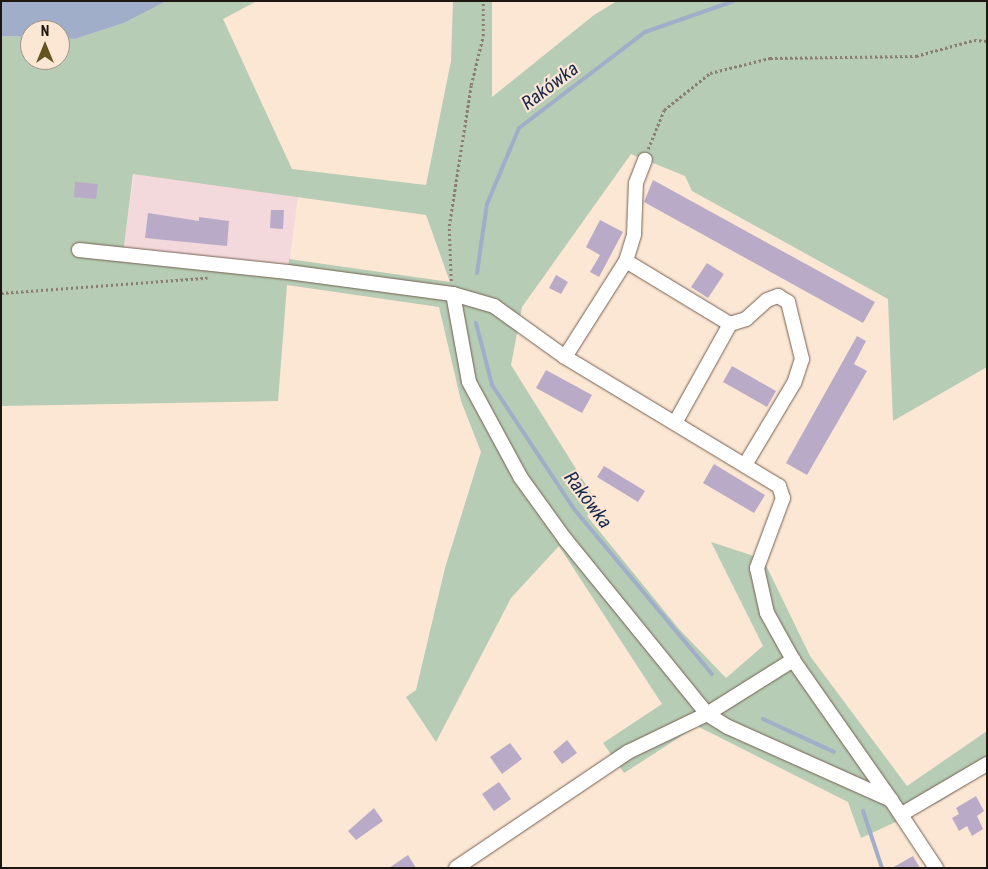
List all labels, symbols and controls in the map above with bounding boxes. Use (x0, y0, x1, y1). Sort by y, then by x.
north arrow (20, 20, 70, 70)
text: N (41, 23, 49, 39)
water label: Rakówka (517, 57, 583, 115)
water label: Rakówka (559, 467, 617, 533)

